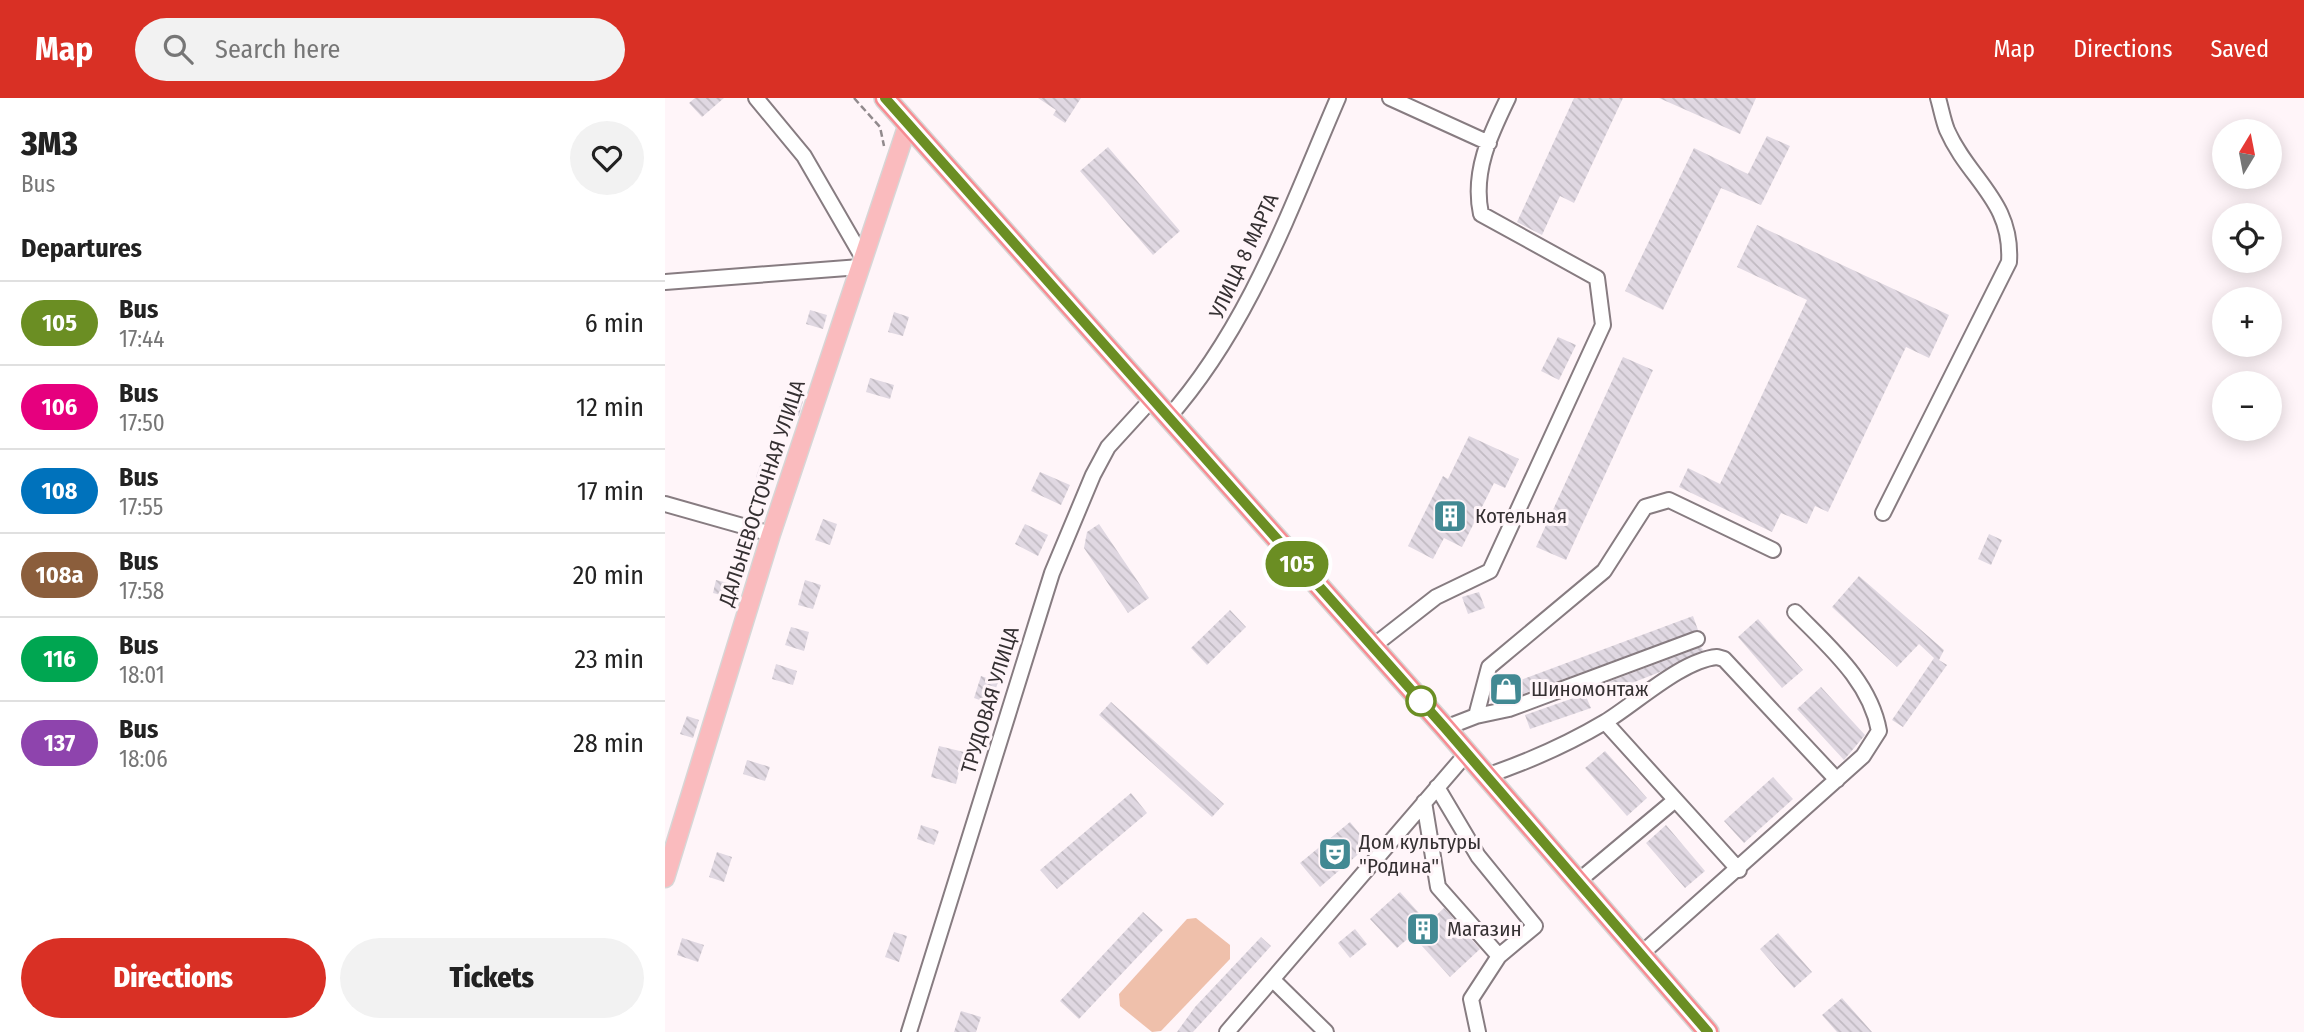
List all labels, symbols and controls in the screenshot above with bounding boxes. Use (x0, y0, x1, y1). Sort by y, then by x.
search box (135, 18, 625, 81)
text: Map (35, 29, 93, 69)
icon: search (159, 30, 197, 68)
text: Search here (215, 34, 340, 65)
text: Map (1994, 35, 2035, 63)
text: Directions (2073, 35, 2172, 63)
text: Saved (2210, 35, 2269, 63)
north arrow (2212, 119, 2282, 189)
map controls (2212, 119, 2282, 441)
button: heart (570, 121, 644, 195)
text: ЗМЗ (21, 124, 78, 164)
text: Bus (21, 170, 55, 198)
street label: УЛИЦА 8 МАРТА (1203, 189, 1284, 324)
button: locate (2212, 203, 2282, 273)
text: Departures (21, 233, 142, 264)
button: + (2212, 287, 2282, 357)
text: Bus (119, 294, 158, 325)
text: 6 min (585, 308, 644, 339)
text: 105 (42, 309, 77, 337)
text: 17:44 (119, 325, 164, 353)
button: − (2212, 371, 2282, 441)
street label: ДАЛЬНЕВОСТОЧНАЯ УЛИЦА (713, 377, 811, 610)
text: Bus (119, 378, 158, 409)
text: 12 min (576, 392, 644, 423)
text: 106 (42, 393, 77, 421)
text: 17:50 (119, 409, 165, 437)
text: Bus (119, 462, 158, 493)
text: 17 min (577, 476, 644, 507)
text: 108 (42, 477, 77, 505)
text: 17:55 (119, 493, 163, 521)
building icon: Котельная (1431, 497, 1469, 535)
place label: Котельная (1475, 503, 1567, 529)
line badge: 105 (1257, 541, 1337, 587)
text: Bus (119, 546, 158, 577)
text: 105 (1279, 550, 1315, 578)
text: 20 min (573, 560, 644, 591)
text: 108а (36, 561, 83, 589)
text: 17:58 (119, 577, 164, 605)
street label: ТРУДОВАЯ УЛИЦА (955, 623, 1025, 777)
text: Bus (119, 630, 158, 661)
text: 23 min (575, 644, 644, 675)
text: 116 (43, 645, 76, 673)
text: 18:01 (119, 661, 165, 689)
shop icon: Шиномонтаж (1487, 670, 1525, 708)
place label: Шиномонтаж (1531, 676, 1649, 702)
unlabelled marker (1406, 686, 1436, 716)
text: Bus (119, 714, 158, 745)
text: 28 min (573, 728, 644, 759)
text: 137 (44, 729, 75, 757)
text: 18:06 (119, 745, 168, 773)
place label: Дом культуры "Родина" (1358, 829, 1481, 879)
theatre icon: Дом культуры "Родина" (1316, 835, 1354, 873)
building icon: Магазин (1404, 910, 1442, 948)
place label: Магазин (1447, 916, 1522, 942)
button: Directions (21, 938, 326, 1018)
button: Tickets (340, 938, 644, 1018)

